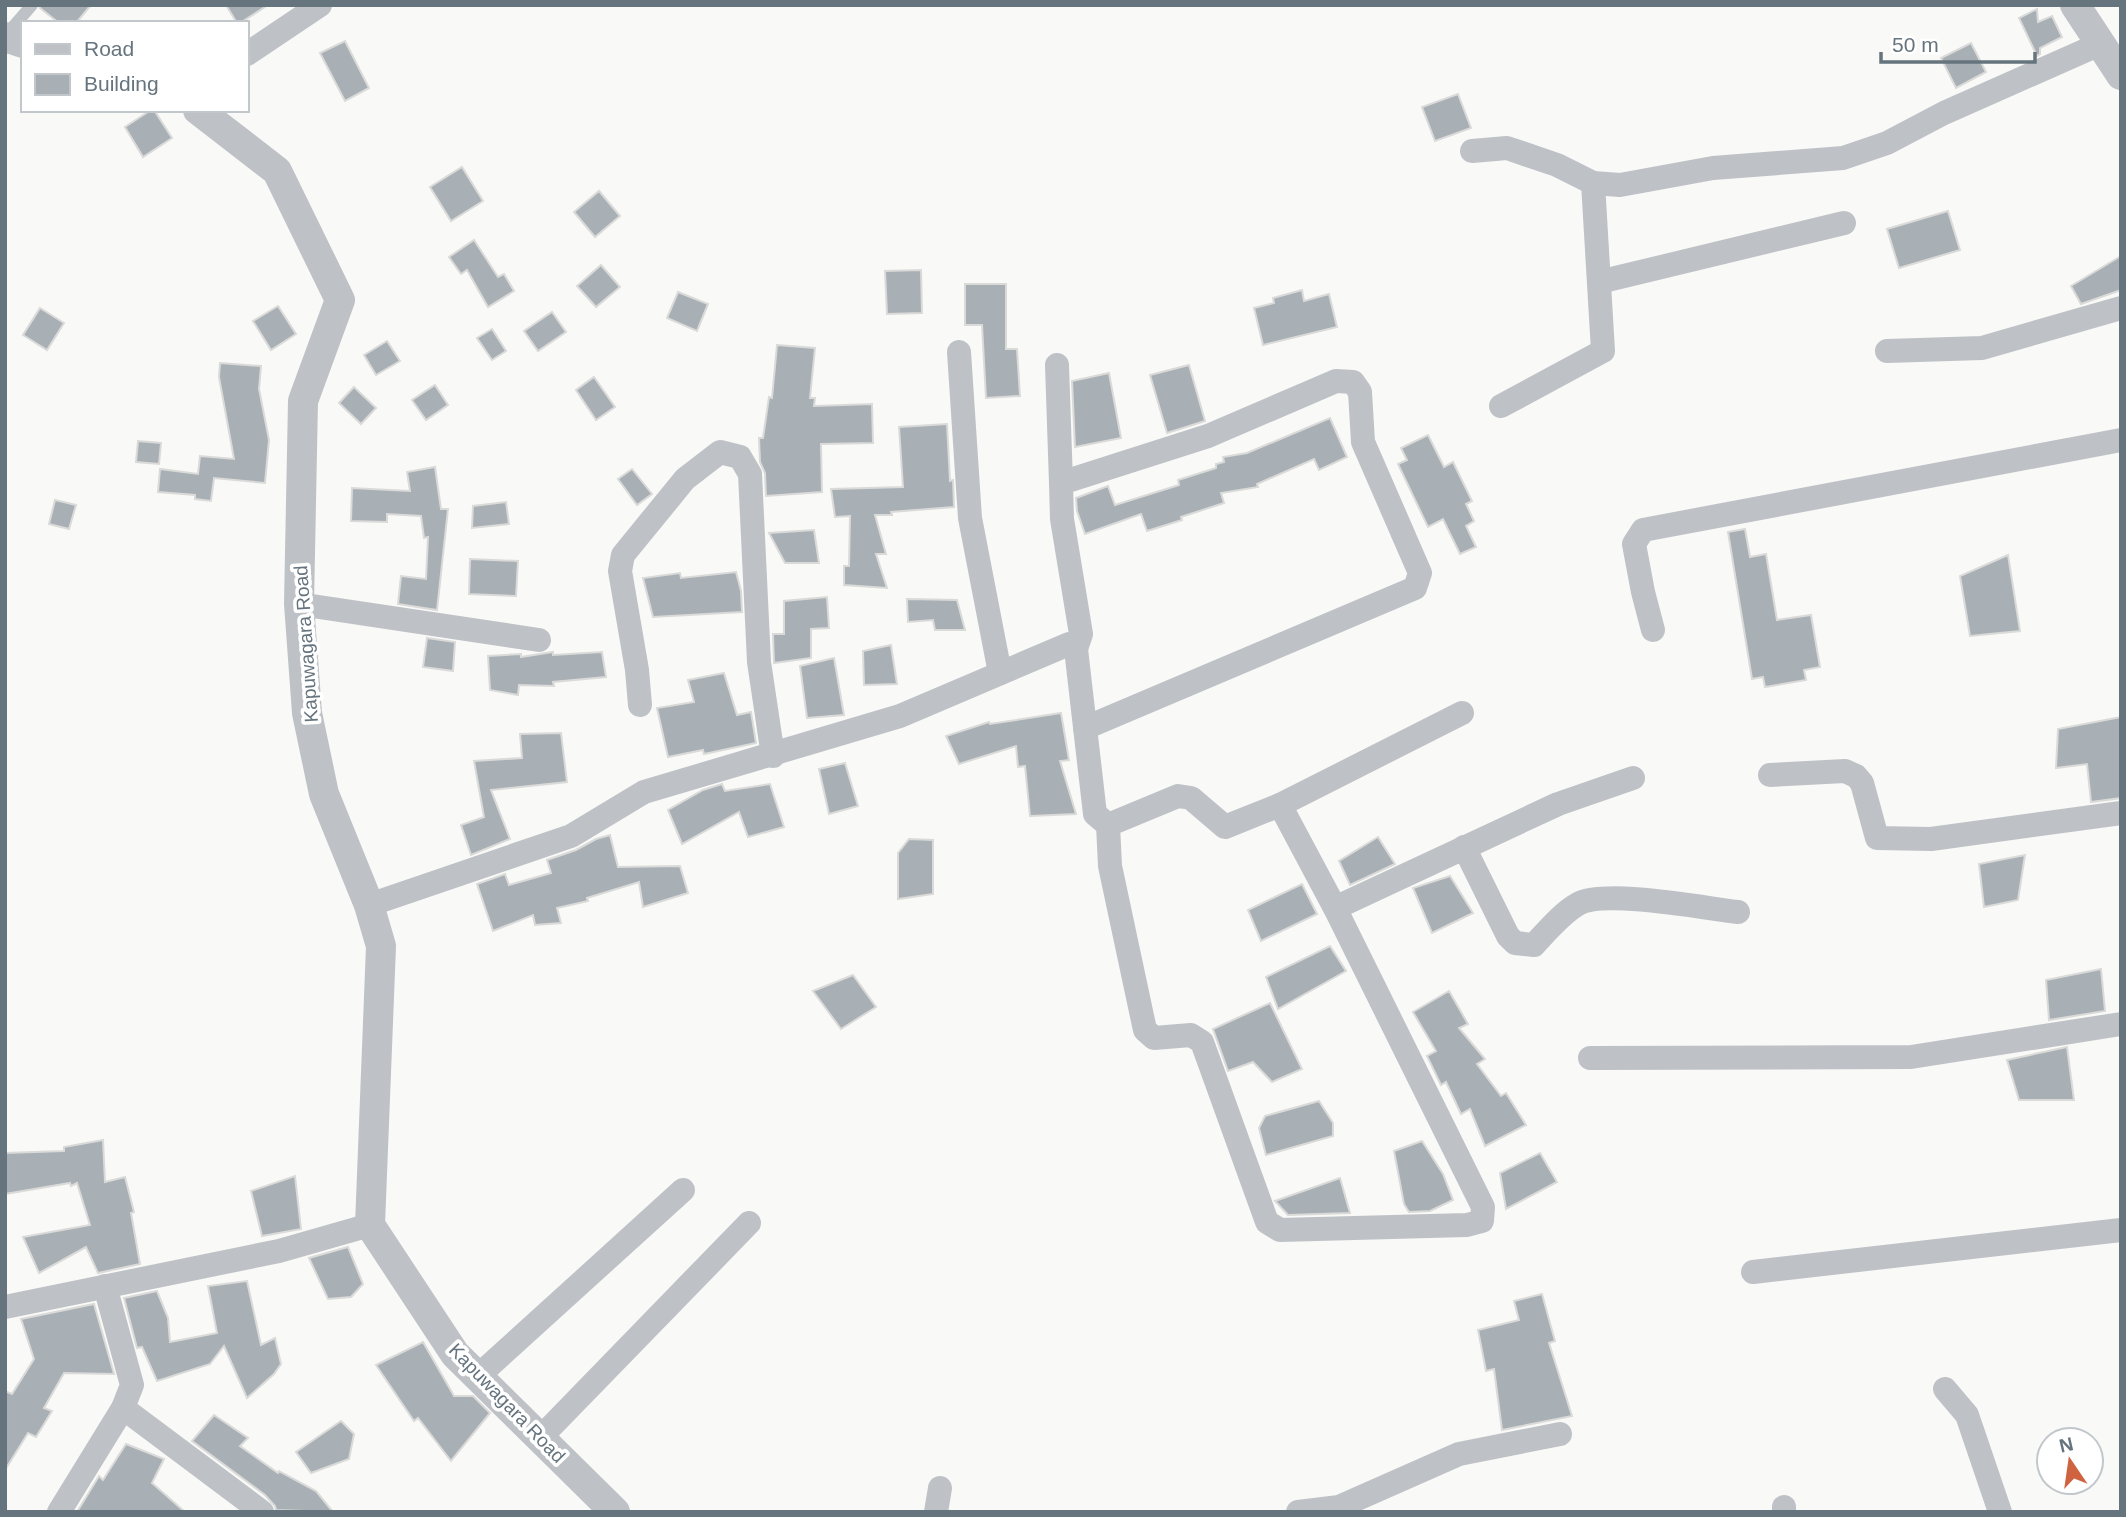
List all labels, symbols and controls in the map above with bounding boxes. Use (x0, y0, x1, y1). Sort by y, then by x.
legend (21, 21, 248, 112)
scale bar (1881, 21, 2035, 65)
text: 50 m (1892, 33, 1939, 56)
text: Road (84, 37, 134, 60)
text: Building (84, 72, 159, 95)
street label: Kapuwagara Road (290, 565, 322, 723)
street label: Kapuwagara Road (445, 1339, 569, 1467)
north arrow (2035, 1426, 2105, 1496)
text: N (2057, 1433, 2075, 1457)

